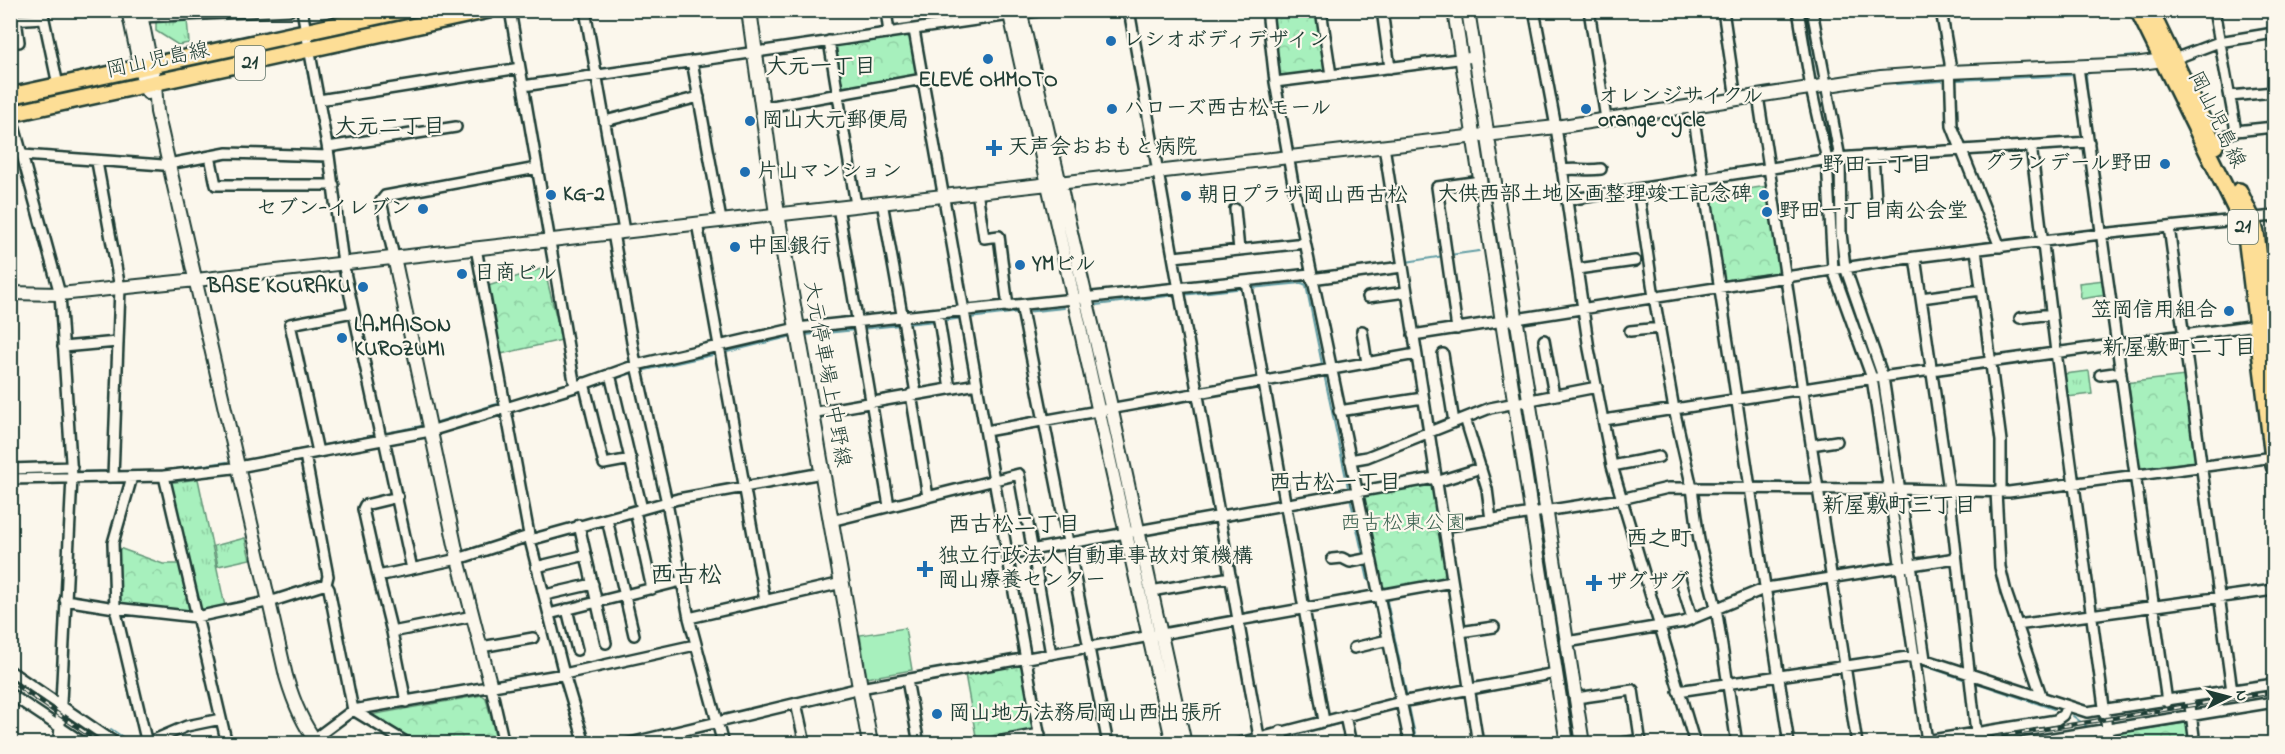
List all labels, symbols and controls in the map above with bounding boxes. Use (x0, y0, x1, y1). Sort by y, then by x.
place label: レシオボディデザイン (1123, 26, 1329, 56)
marker: レシオボディデザイン (1104, 34, 1118, 48)
street label: 岡山児島線 (104, 35, 212, 87)
road number: 21 (235, 46, 265, 80)
district label: 大元一丁目 (766, 52, 876, 84)
marker: ELEVÉ OHMOTO (981, 52, 995, 66)
place label: ELEVÉ OHMOTO (918, 66, 1058, 96)
street label: 岡山児島線 (2180, 66, 2252, 174)
place label: オレンジサイクル orange cycle (1598, 82, 1763, 138)
place label: ハローズ西古松モール (1124, 94, 1331, 124)
marker: ハローズ西古松モール (1105, 102, 1119, 116)
marker: オレンジサイクル orange cycle (1579, 102, 1593, 116)
place label: 岡山大元郵便局 (762, 106, 909, 136)
district label: 大元二丁目 (335, 112, 445, 144)
marker: 岡山大元郵便局 (743, 114, 757, 128)
place label: 天声会おおもと病院 (1008, 133, 1197, 163)
marker: 天声会おおもと病院 (985, 139, 1003, 157)
place label: グランデール野田 (1985, 149, 2153, 179)
district label: 野田一丁目 (1822, 150, 1932, 182)
place label: 片山マンション (757, 157, 902, 187)
marker: グランデール野田 (2158, 157, 2172, 171)
marker: 片山マンション (738, 165, 752, 179)
place label: KG-2 (563, 180, 605, 210)
place label: 大供西部土地区画整理竣工記念碑 (1437, 180, 1752, 210)
place label: 朝日プラザ岡山西古松 (1198, 181, 1408, 211)
marker: KG-2 (544, 188, 558, 202)
marker: 大供西部土地区画整理竣工記念碑 (1757, 188, 1771, 202)
marker: 朝日プラザ岡山西古松 (1179, 189, 1193, 203)
place label: セブン-イレブン (256, 194, 411, 224)
place label: 野田一丁目南公会堂 (1779, 197, 1968, 227)
marker: セブン-イレブン (416, 202, 430, 216)
marker: 野田一丁目南公会堂 (1760, 205, 1774, 219)
road number: 21 (2228, 210, 2258, 244)
place label: 中国銀行 (747, 232, 831, 262)
marker: 中国銀行 (728, 240, 742, 254)
place label: YMビル (1031, 250, 1096, 280)
marker: YMビル (1013, 258, 1027, 272)
place label: 日商ビル (474, 259, 558, 289)
marker: 日商ビル (455, 267, 469, 281)
place label: BASE KOURAKU (206, 272, 351, 302)
street label: 大元停車場上中野線 (795, 278, 857, 470)
marker: BASE KOURAKU (356, 280, 370, 294)
place label: 笠岡信用組合 (2091, 296, 2217, 326)
marker: 笠岡信用組合 (2222, 304, 2236, 318)
place label: LA.MAISON KUROZUMI (354, 311, 451, 365)
marker: LA.MAISON KUROZUMI (335, 331, 349, 345)
district label: 新屋敷町二丁目 (2102, 333, 2256, 365)
district label: 西古松一丁目 (1269, 468, 1401, 500)
district label: 新屋敷町三丁目 (1822, 491, 1976, 523)
park label: 西古松東公園 (1340, 509, 1466, 539)
district label: 西古松二丁目 (948, 510, 1080, 542)
district label: 西之町 (1626, 524, 1692, 556)
place label: 独立行政法人自動車事故対策機構 岡山療養センター (938, 542, 1253, 596)
district label: 西古松 (650, 559, 722, 594)
marker: 独立行政法人自動車事故対策機構 岡山療養センター (916, 560, 934, 578)
place label: ザグザグ (1606, 568, 1689, 598)
marker: ザグザグ (1587, 576, 1601, 590)
north arrow (2198, 667, 2258, 727)
text: N (2228, 689, 2253, 702)
place label: 岡山地方法務局岡山西出張所 (949, 699, 1222, 729)
marker: 岡山地方法務局岡山西出張所 (930, 707, 944, 721)

